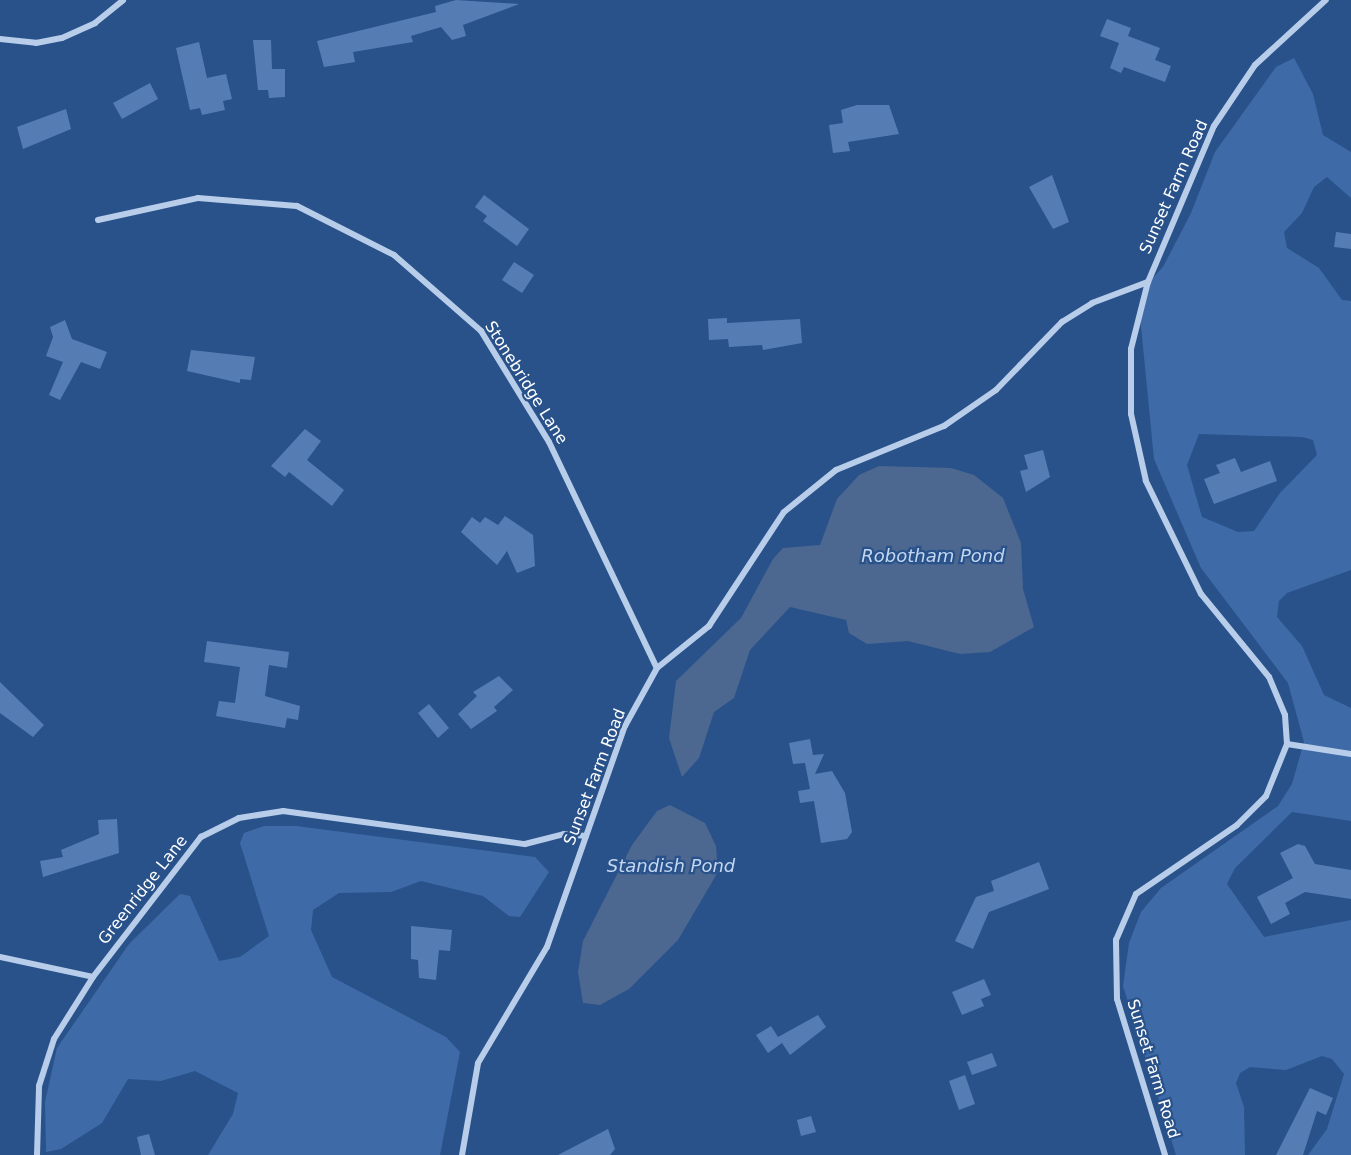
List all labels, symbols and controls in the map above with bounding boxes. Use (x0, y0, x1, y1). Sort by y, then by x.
street label: Sunset Farm Road (1136, 117, 1212, 257)
street label: Stonebridge Lane (480, 318, 572, 448)
water label: Robotham Pond (861, 545, 1005, 567)
street label: Sunset Farm Road (560, 706, 630, 848)
street label: Greenridge Lane (94, 832, 192, 948)
water label: Standish Pond (607, 855, 735, 877)
street label: Sunset Farm Road (1123, 997, 1183, 1141)

